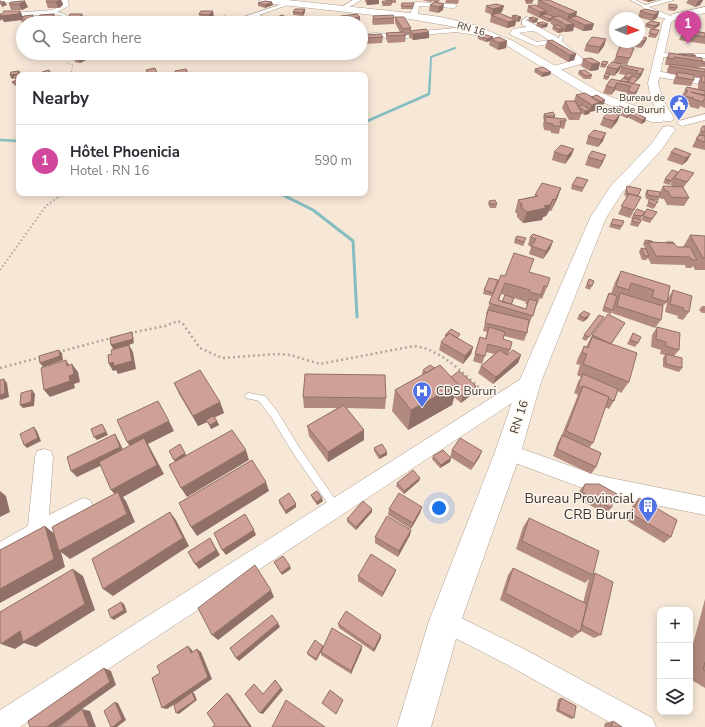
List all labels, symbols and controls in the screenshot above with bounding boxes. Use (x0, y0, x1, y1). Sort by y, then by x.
pin: 1 (675, 11, 701, 44)
north arrow (609, 12, 645, 48)
search box (16, 16, 368, 60)
street label: RN 16 (455, 18, 487, 40)
icon: search (30, 27, 52, 49)
text: Search here (62, 28, 142, 48)
text: Nearby (32, 87, 89, 110)
place label: Bureau de Poste de Bururi (596, 91, 665, 117)
public building icon: Bureau de Poste de Bururi (668, 93, 690, 121)
text: Hôtel Phoenicia (70, 142, 180, 162)
text: 1 (41, 152, 49, 170)
text: 590 m (314, 152, 352, 170)
text: Hotel · RN 16 (70, 162, 149, 180)
hospital icon: CDS Bururi (411, 380, 433, 408)
place label: CDS Bururi (436, 383, 496, 399)
street label: RN 16 (506, 398, 532, 436)
place label: Bureau Provincial CRB Bururi (524, 489, 635, 524)
building icon: Bureau Provincial CRB Bururi (637, 495, 659, 523)
your location (429, 498, 449, 518)
map controls (657, 607, 693, 715)
button: + (657, 607, 693, 643)
button: − (657, 643, 693, 679)
button: layers (657, 679, 693, 715)

